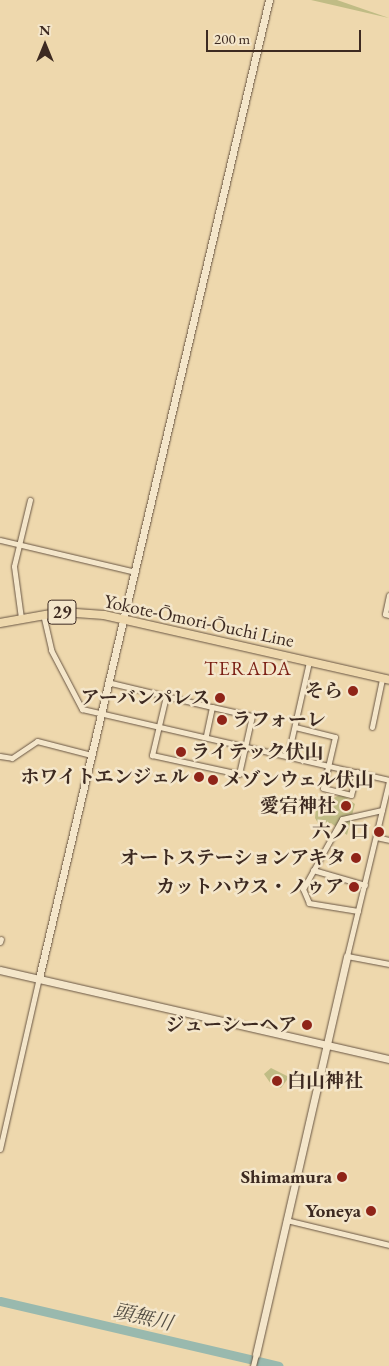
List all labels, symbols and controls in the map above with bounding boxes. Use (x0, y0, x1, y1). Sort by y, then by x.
north arrow (20, 20, 70, 70)
scale bar (209, 20, 364, 52)
text: N (39, 21, 51, 39)
text: 200 m (214, 29, 250, 48)
street label: Yokote-Ōmori-Ōuchi Line (102, 590, 296, 652)
road number: 29 (47, 596, 77, 628)
district label: TERADA (203, 656, 293, 680)
place label: そら (305, 680, 343, 702)
marker: そら (347, 685, 359, 697)
place label: アーバンパレス (78, 687, 210, 709)
marker: アーバンパレス (214, 692, 226, 704)
place label: ラフォーレ (232, 709, 327, 731)
marker: ラフォーレ (216, 714, 228, 726)
place label: ライテック伏山 (191, 741, 324, 763)
marker: ライテック伏山 (175, 746, 187, 758)
place label: ホワイトエンジェル (18, 766, 189, 788)
place label: メゾンウェル伏山 (223, 769, 375, 791)
marker: ホワイトエンジェル (193, 771, 205, 783)
marker: メゾンウェル伏山 (207, 774, 219, 786)
place label: 愛宕神社 (260, 795, 336, 817)
marker: 愛宕神社 (340, 800, 352, 812)
place label: 六ノ口 (312, 821, 369, 843)
marker: 六ノ口 (373, 826, 385, 838)
place label: オートステーションアキタ (118, 847, 346, 869)
marker: オートステーションアキタ (350, 852, 362, 864)
place label: カットハウス・ノゥア (154, 876, 344, 898)
marker: カットハウス・ノゥア (348, 881, 360, 893)
place label: ジューシーヘア (164, 1014, 297, 1036)
marker: ジューシーヘア (301, 1019, 313, 1031)
place label: 白山神社 (287, 1070, 363, 1092)
marker: 白山神社 (271, 1075, 283, 1087)
place label: Shimamura (241, 1166, 332, 1188)
marker: Shimamura (336, 1171, 348, 1183)
place label: Yoneya (305, 1200, 361, 1222)
marker: Yoneya (365, 1205, 377, 1217)
water label: 頭無川 (111, 1299, 175, 1335)

